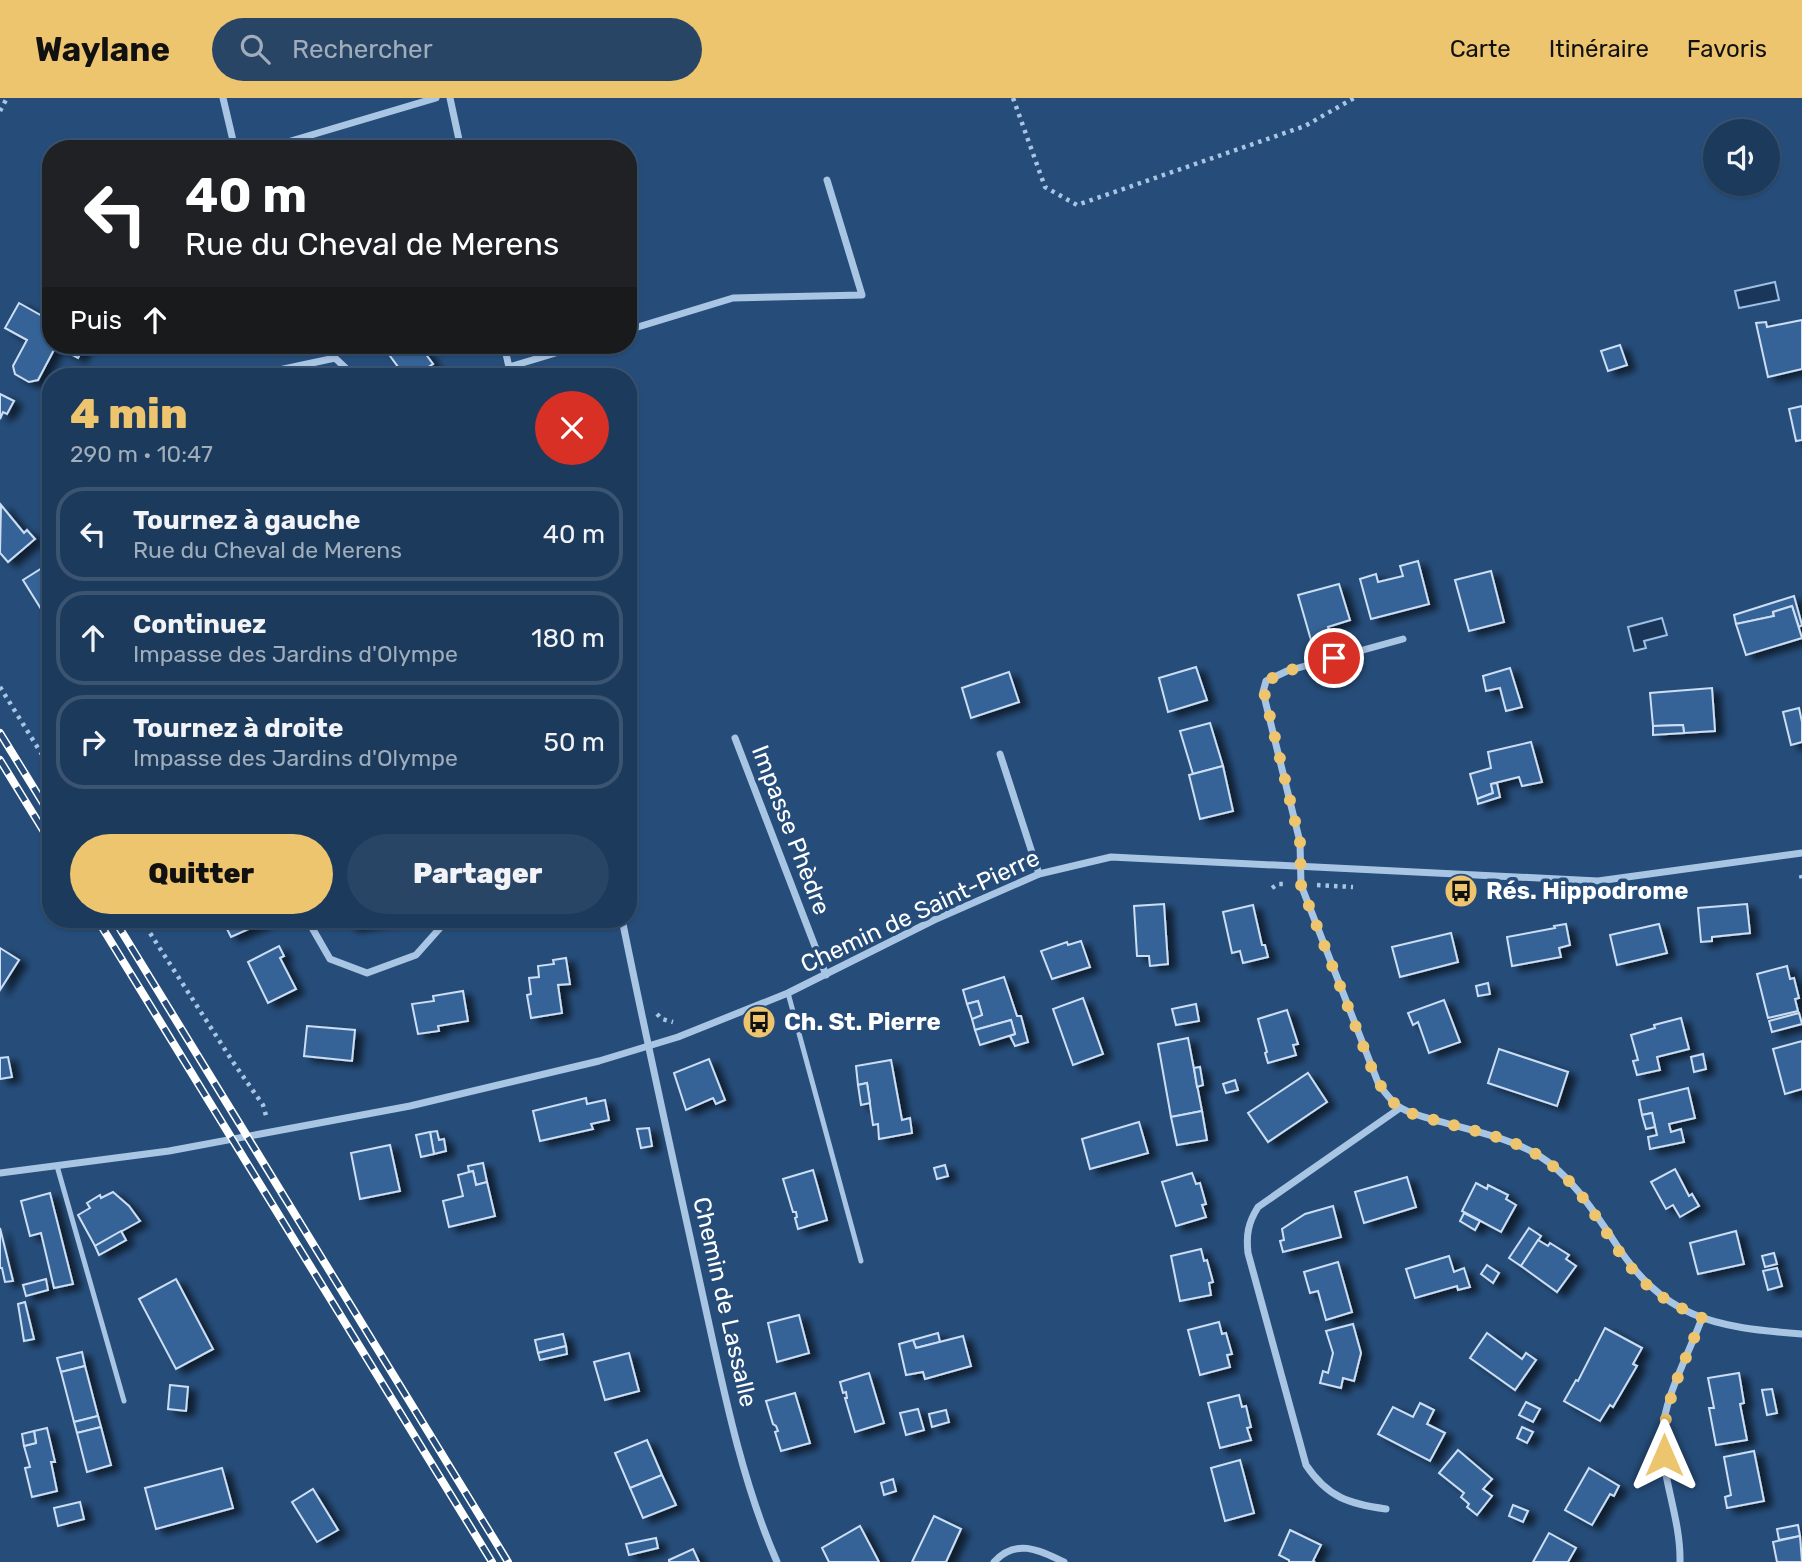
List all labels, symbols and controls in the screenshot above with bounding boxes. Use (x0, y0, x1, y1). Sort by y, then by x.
search box (212, 18, 702, 81)
text: Waylane (35, 30, 170, 69)
icon: search (236, 30, 274, 68)
text: Rechercher (292, 34, 433, 65)
text: Carte (1450, 35, 1511, 63)
text: Itinéraire (1549, 35, 1649, 63)
text: Favoris (1687, 35, 1767, 63)
map controls (1703, 119, 1780, 196)
button: sound (1703, 119, 1780, 196)
text: 40 m (185, 166, 307, 224)
icon: left (70, 168, 161, 259)
text: Rue du Cheval de Merens (185, 225, 559, 263)
icon: ahead (136, 301, 174, 339)
text: Puis (70, 305, 122, 336)
text: 4 min (70, 389, 188, 439)
button: close (535, 391, 609, 465)
text: 290 m · 10:47 (70, 440, 213, 468)
text: Tournez à gauche (133, 505, 361, 536)
icon: left (74, 515, 112, 553)
text: 40 m (543, 519, 605, 550)
text: Rue du Cheval de Merens (133, 536, 402, 564)
text: Continuez (133, 609, 266, 640)
icon: ahead (74, 619, 112, 657)
text: 180 m (531, 623, 605, 654)
pin (1304, 628, 1364, 688)
icon: arrive (1315, 639, 1353, 677)
text: Impasse des Jardins d'Olympe (133, 640, 458, 668)
text: Tournez à droite (133, 713, 343, 744)
icon: right (74, 723, 112, 761)
text: 50 m (544, 727, 605, 758)
street label: Impasse Phèdre (746, 741, 836, 919)
text: Impasse des Jardins d'Olympe (133, 744, 458, 772)
button: Quitter (70, 834, 333, 914)
button: Partager (347, 834, 609, 914)
street label: Chemin de Saint-Pierre (796, 843, 1044, 979)
bus stop icon: Rés. Hippodrome (1442, 872, 1480, 910)
place label: Rés. Hippodrome (1486, 877, 1688, 905)
bus stop icon: Ch. St. Pierre (740, 1003, 778, 1041)
place label: Ch. St. Pierre (784, 1008, 941, 1036)
street label: Chemin de Lassalle (687, 1194, 763, 1410)
position arrow (1627, 1418, 1701, 1492)

